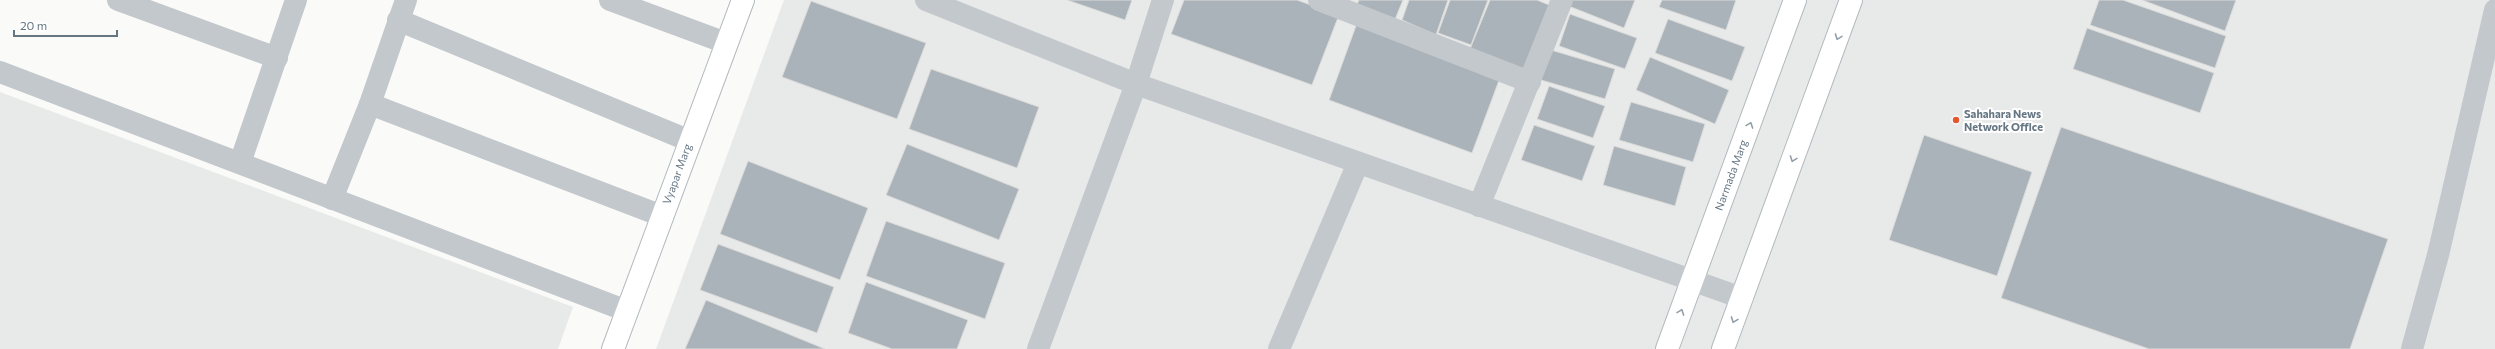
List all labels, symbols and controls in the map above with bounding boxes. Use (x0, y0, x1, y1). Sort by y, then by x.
scale bar (14, 12, 117, 38)
text: 20 m (20, 18, 47, 32)
one-way arrow (1834, 33, 1842, 40)
place label: Sahahara News Network Office (1964, 107, 2043, 133)
marker: Sahahara News Network Office (1951, 115, 1961, 125)
one-way arrow (1745, 121, 1753, 128)
street label: Narmada Marg (1712, 138, 1749, 212)
street label: Vyapar Marg (660, 142, 694, 206)
one-way arrow (1789, 155, 1798, 162)
one-way arrow (1676, 309, 1684, 316)
one-way arrow (1730, 317, 1738, 324)

